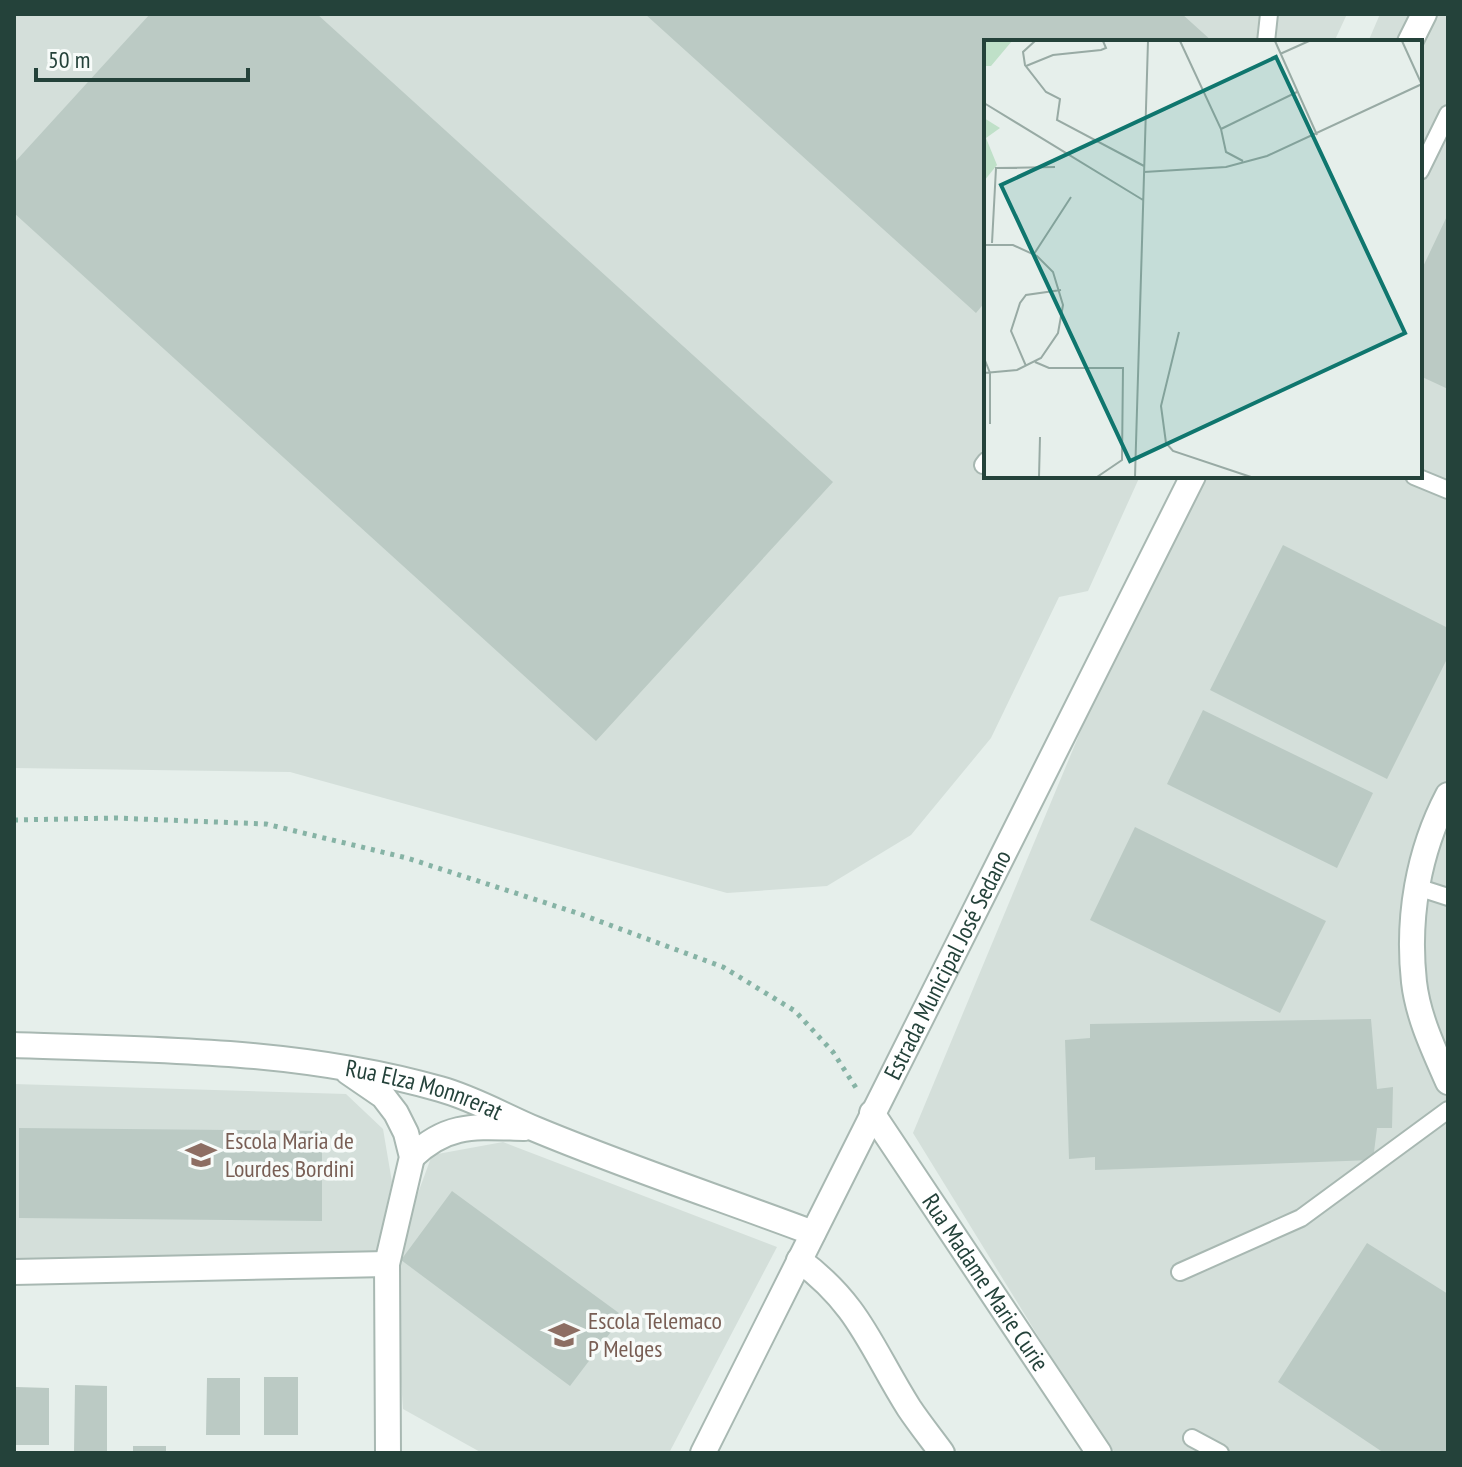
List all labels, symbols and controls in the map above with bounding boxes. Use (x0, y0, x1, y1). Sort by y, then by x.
scale bar (36, 32, 248, 82)
inset map (984, 40, 1422, 478)
text: 50 m (48, 44, 90, 75)
street label: Estrada Municipal José Sedano (877, 845, 1018, 1085)
street label: Rua Elza Monnrerat (343, 1052, 508, 1127)
place label: Escola Maria de Lourdes Bordini (225, 1125, 354, 1184)
school or university icon: Escola Maria de Lourdes Bordini (184, 1138, 218, 1172)
street label: Rua Madame Marie Curie (915, 1188, 1056, 1377)
place label: Escola Telemaco P Melges (588, 1305, 722, 1364)
school or university icon: Escola Telemaco P Melges (547, 1318, 581, 1352)

